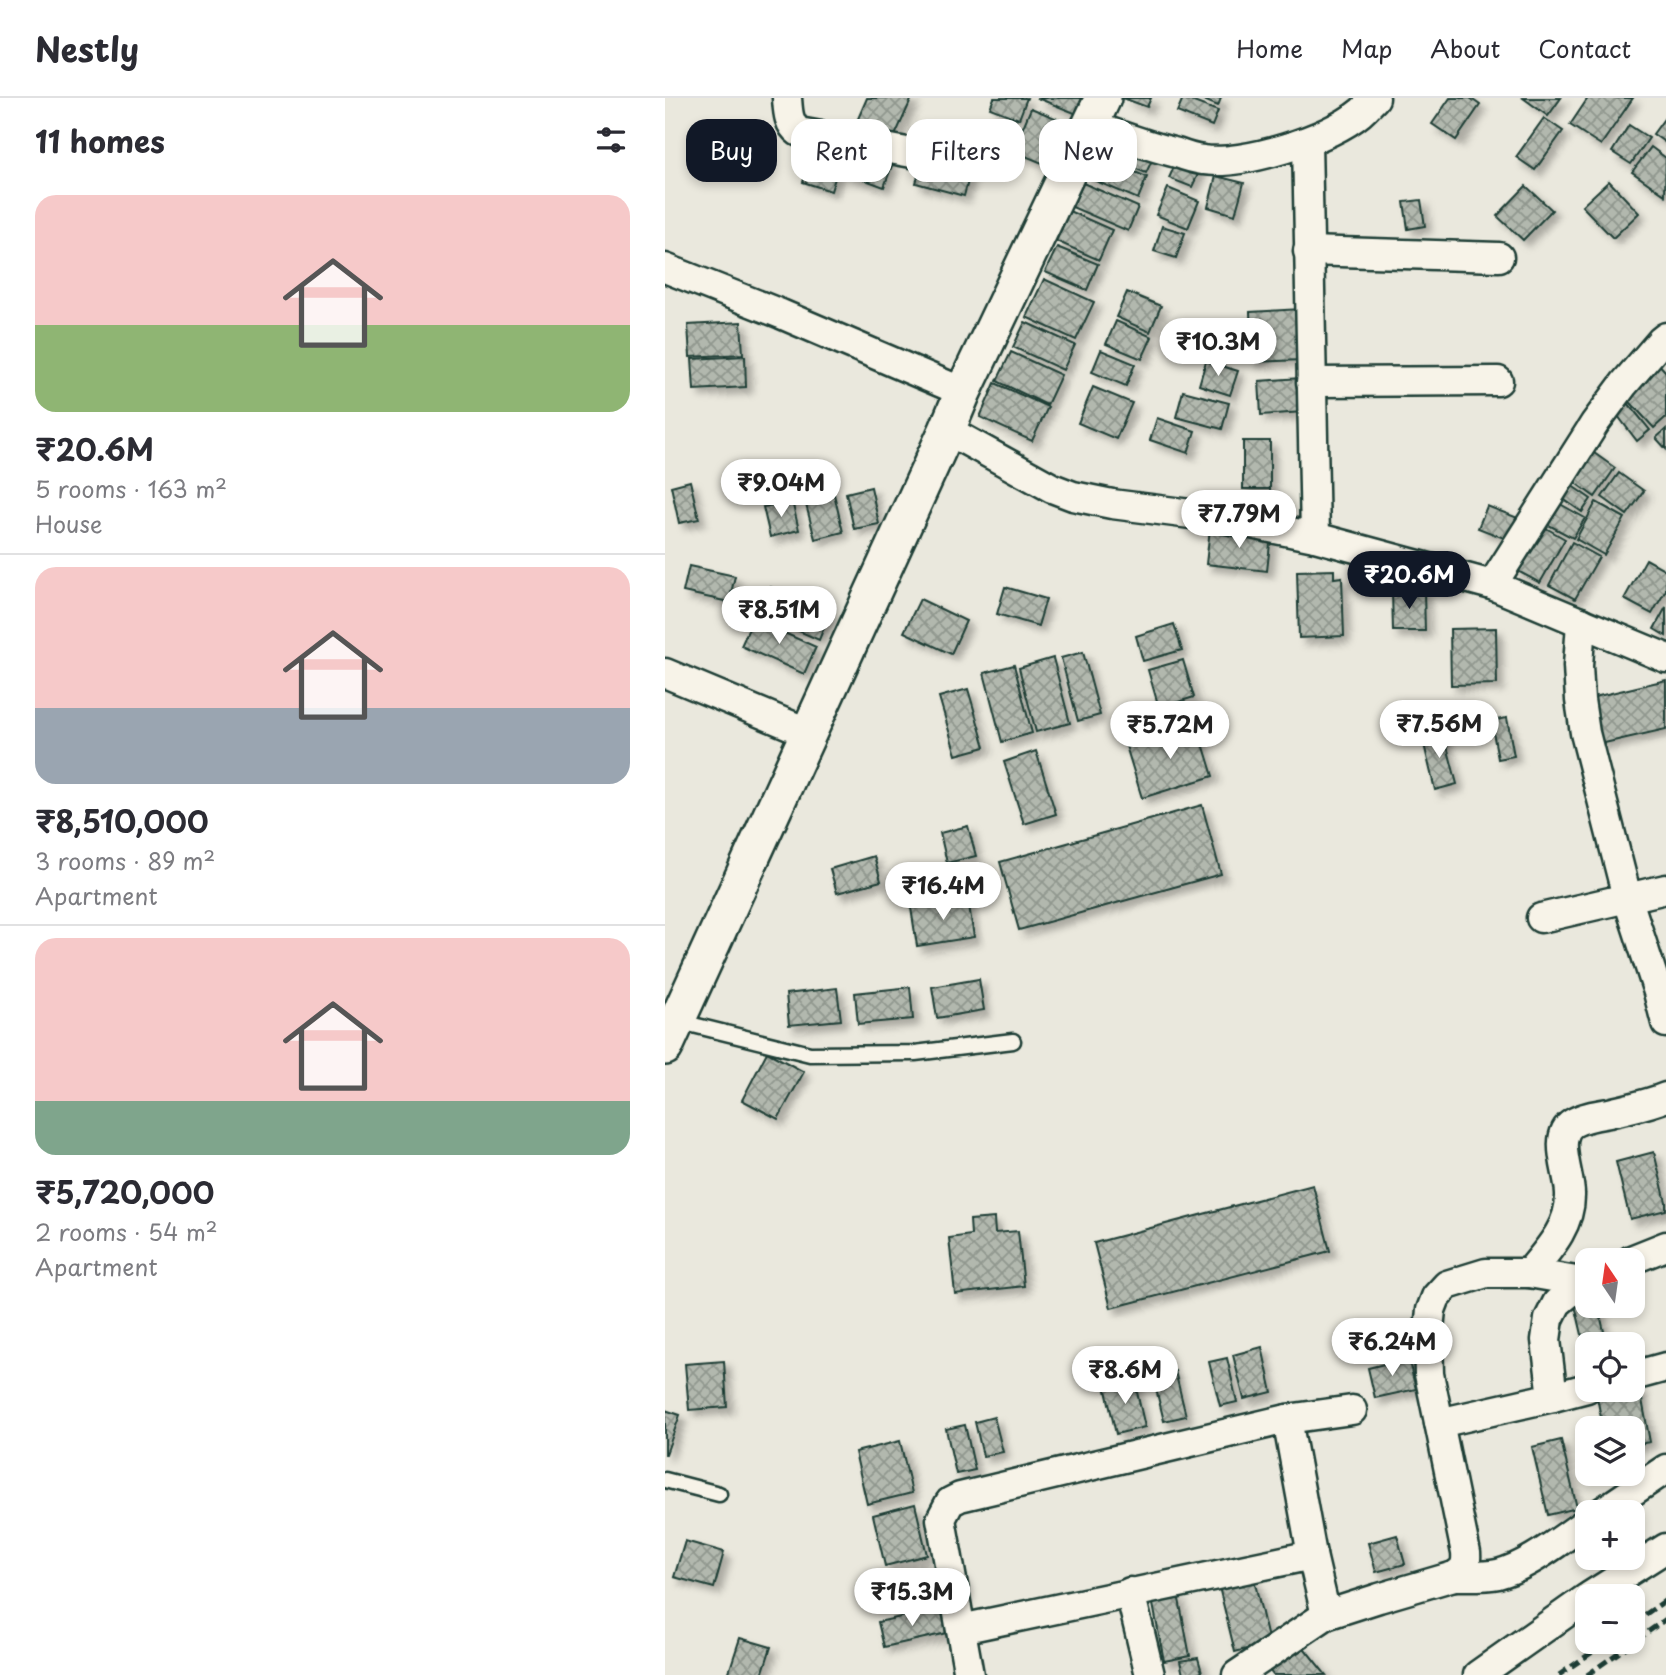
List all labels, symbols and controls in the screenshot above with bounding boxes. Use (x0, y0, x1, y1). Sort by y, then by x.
text: Nestly (35, 23, 139, 73)
text: Home (1236, 30, 1303, 66)
text: Map (1341, 30, 1392, 66)
text: About (1430, 30, 1500, 66)
text: Contact (1538, 30, 1631, 66)
text: 11 homes (35, 118, 165, 163)
chip: Buy (686, 119, 777, 182)
chip: Rent (791, 119, 892, 182)
chip: Filters (906, 119, 1025, 182)
chip: New (1039, 119, 1137, 182)
icon: filters (592, 121, 630, 159)
icon: home (270, 240, 396, 366)
pin: ₹10.3M (1161, 318, 1275, 378)
text: ₹10.3M (1176, 323, 1260, 358)
text: ₹20.6M (35, 426, 154, 471)
pin: ₹9.04M (724, 460, 838, 519)
text: ₹9.04M (737, 464, 825, 499)
text: 5 rooms · 163 m² (35, 471, 227, 506)
pin: ₹7.79M (1182, 490, 1296, 550)
text: ₹7.79M (1197, 495, 1281, 530)
text: House (35, 506, 102, 541)
pin: ₹20.6M (1352, 552, 1466, 611)
text: ₹20.6M (1363, 556, 1455, 591)
pin: ₹8.51M (722, 587, 836, 646)
text: ₹8.51M (738, 591, 820, 626)
icon: home (270, 612, 396, 738)
pin: ₹7.56M (1382, 700, 1496, 760)
pin: ₹5.72M (1113, 702, 1227, 761)
text: ₹7.56M (1396, 705, 1482, 740)
text: ₹5.72M (1126, 706, 1214, 741)
text: ₹8,510,000 (35, 798, 209, 843)
text: 3 rooms · 89 m² (35, 843, 215, 878)
pin: ₹16.4M (886, 862, 1000, 922)
text: ₹16.4M (901, 867, 985, 902)
text: Apartment (35, 878, 158, 913)
icon: home (270, 983, 396, 1109)
text: ₹5,720,000 (35, 1169, 214, 1214)
text: 2 rooms · 54 m² (35, 1214, 218, 1249)
north arrow (1575, 1248, 1645, 1318)
map controls (1575, 1248, 1645, 1654)
text: Apartment (35, 1249, 158, 1284)
pin: ₹6.24M (1335, 1318, 1449, 1378)
text: ₹6.24M (1348, 1323, 1436, 1358)
button: locate (1575, 1332, 1645, 1402)
pin: ₹8.6M (1076, 1346, 1174, 1406)
text: ₹8.6M (1088, 1351, 1162, 1386)
button: layers (1575, 1416, 1645, 1486)
button: + (1575, 1500, 1645, 1570)
pin: ₹15.3M (855, 1568, 969, 1628)
text: ₹15.3M (870, 1573, 954, 1608)
button: − (1575, 1584, 1645, 1654)

